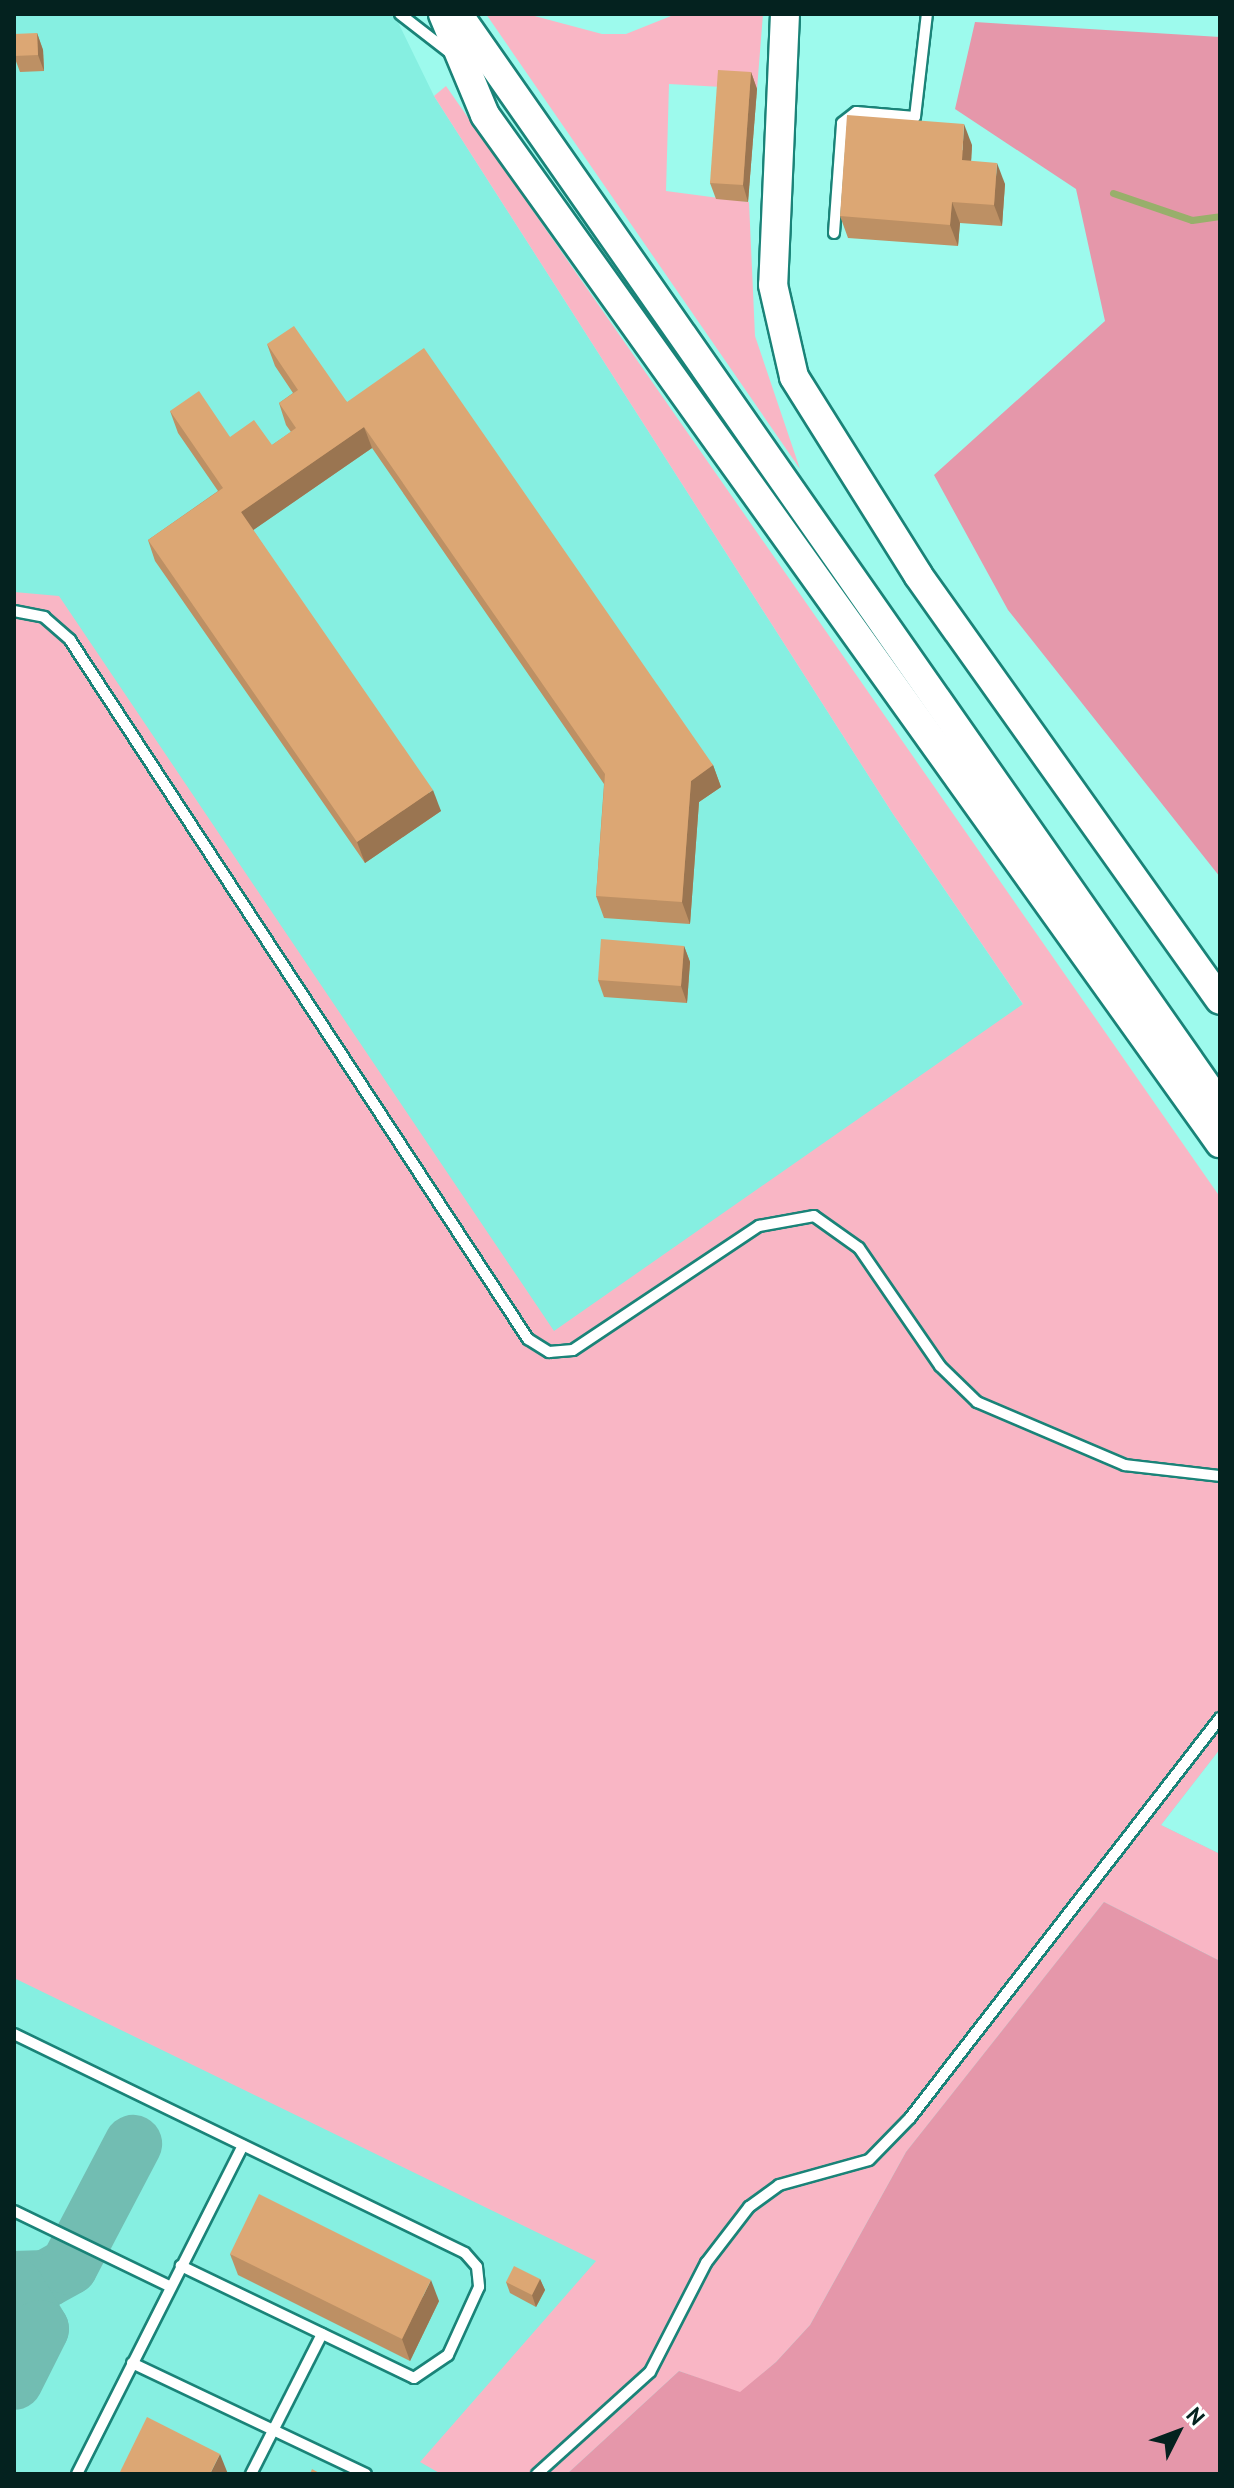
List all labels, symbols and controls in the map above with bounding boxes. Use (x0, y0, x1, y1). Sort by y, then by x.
north arrow (1138, 2392, 1218, 2472)
text: N (1181, 2401, 1211, 2431)

